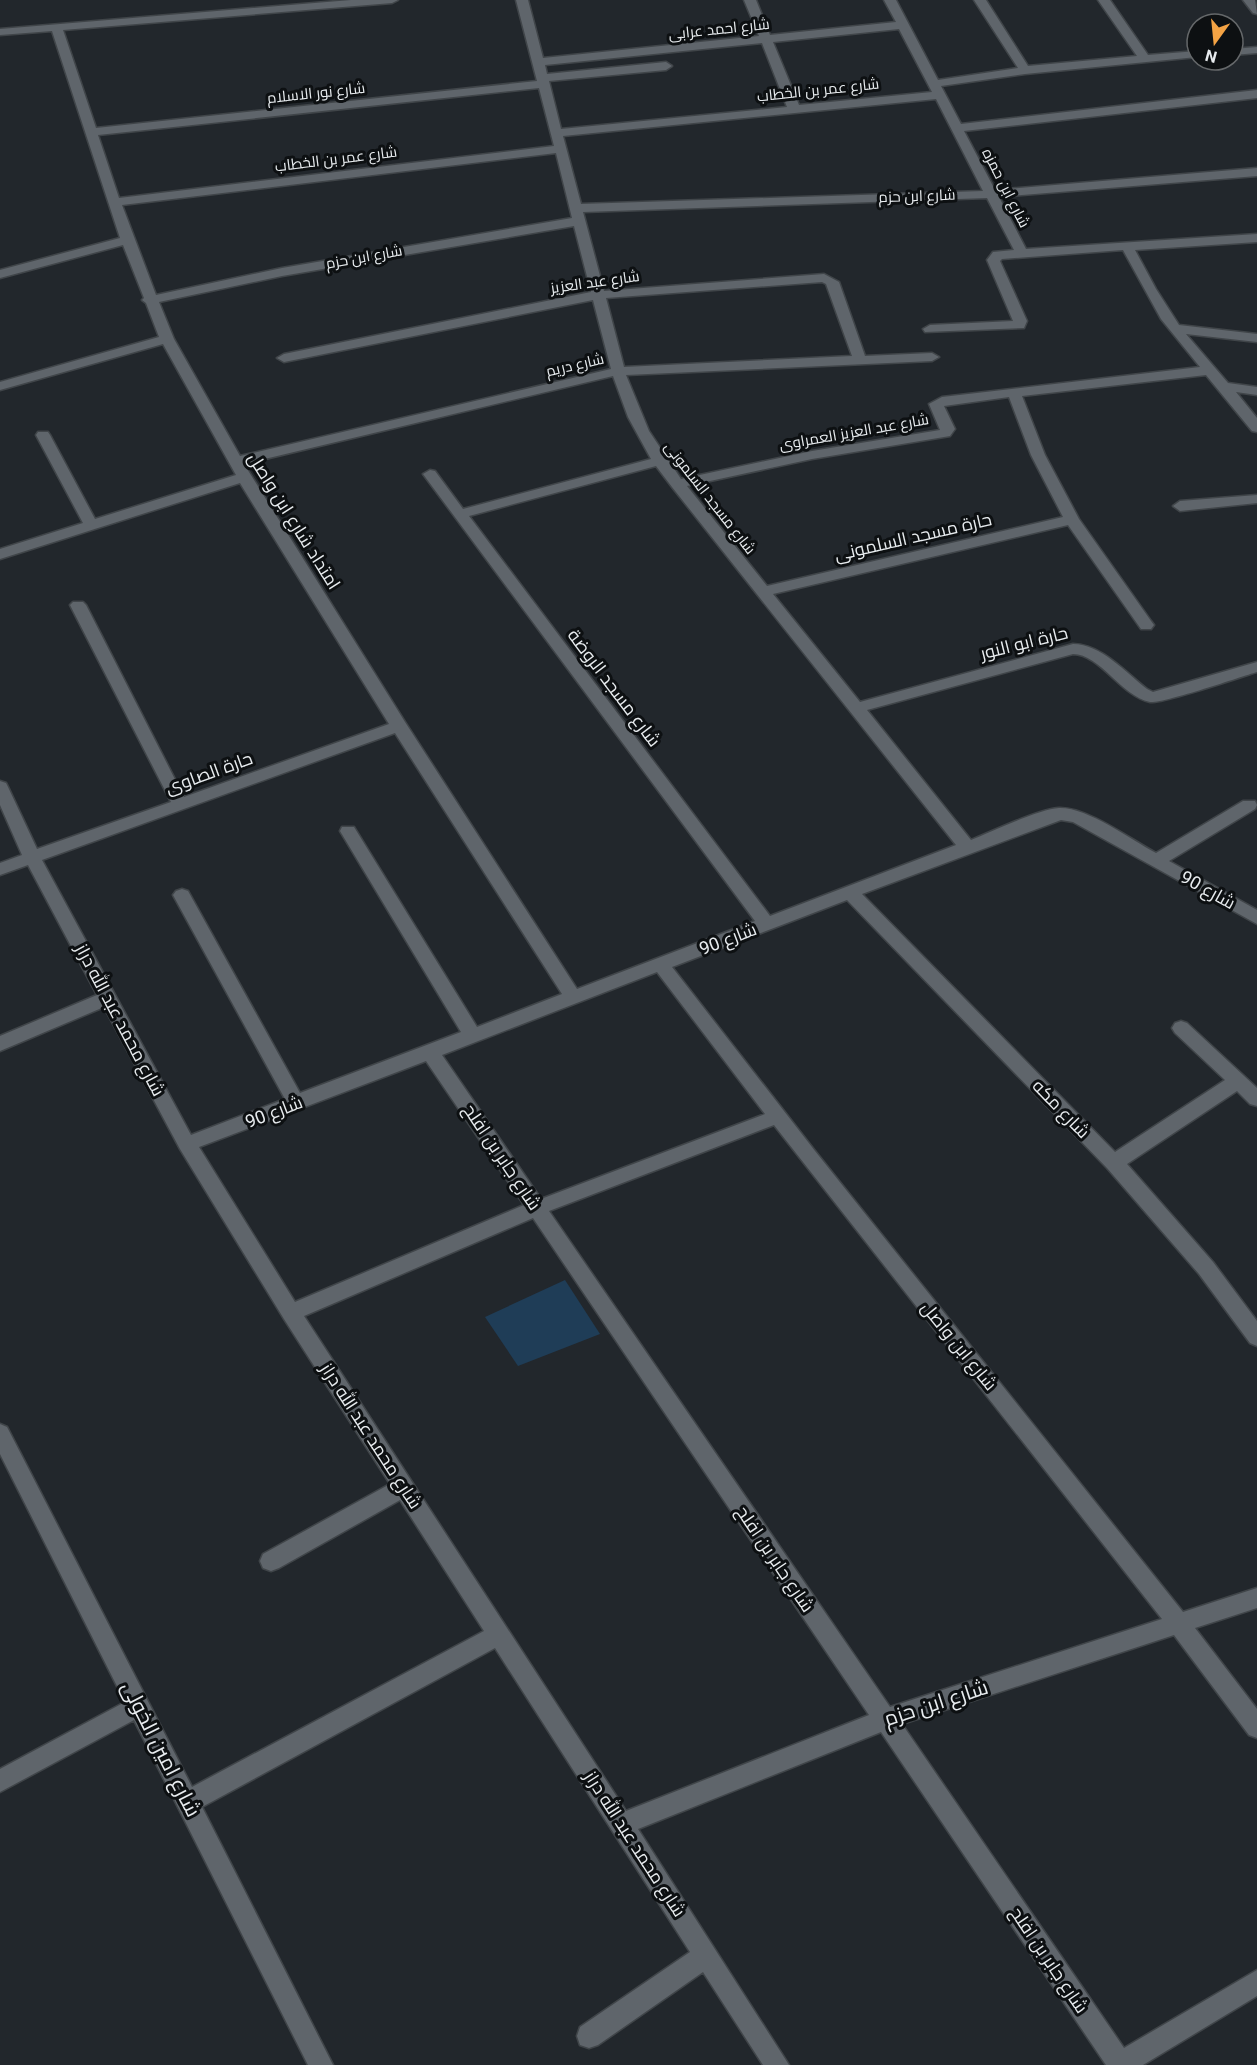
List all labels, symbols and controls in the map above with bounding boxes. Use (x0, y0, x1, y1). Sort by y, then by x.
north arrow (1185, 12, 1245, 72)
street label: شارع احمد عرابى (667, 15, 771, 45)
text: N (1203, 45, 1219, 67)
street label: شارع عمر بن الخطاب (756, 75, 880, 107)
street label: شارع نور الاسلام (266, 79, 366, 109)
street label: شارع عمر بن الخطاب (274, 143, 398, 177)
street label: شارع ابن حمزه (977, 145, 1034, 232)
street label: شارع ابن حزم (878, 186, 956, 208)
street label: شارع ابن حزم (324, 241, 404, 275)
street label: شارع عبد العزيز (548, 267, 641, 299)
street label: شارع دريم (544, 350, 606, 382)
street label: شارع عبد العزيز العمراوى (778, 410, 930, 456)
street label: شارع مسجد السلمونى (659, 438, 760, 559)
street label: امتداد شارع ابن واصل (242, 448, 345, 594)
street label: حارة مسجد السلمونى (832, 508, 994, 566)
street label: حارة ابو النور (977, 621, 1070, 665)
street label: شارع مسجد الروضة (562, 625, 665, 752)
street label: حارة الصاوى (162, 747, 256, 799)
street label: شارع 90 (1176, 866, 1239, 915)
street label: شارع 90 (696, 918, 760, 961)
street label: شارع محمد عبد الله دراز (69, 939, 170, 1100)
street label: شارع مكه (1027, 1075, 1094, 1144)
street label: شارع 90 (242, 1091, 306, 1134)
street label: شارع جابر بن افلح (457, 1100, 546, 1215)
street label: شارع ابن واصل (916, 1297, 1002, 1396)
street label: شارع محمد عبد الله دراز (314, 1358, 427, 1514)
street label: شارع جابر بن افلح (730, 1502, 819, 1617)
street label: شارع ابن حزم (881, 1675, 992, 1733)
street label: شارع امين الخولى (115, 1677, 205, 1822)
street label: شارع محمد عبد الله دراز (578, 1766, 691, 1922)
street label: شارع جابر بن افلح (1004, 1903, 1093, 2018)

